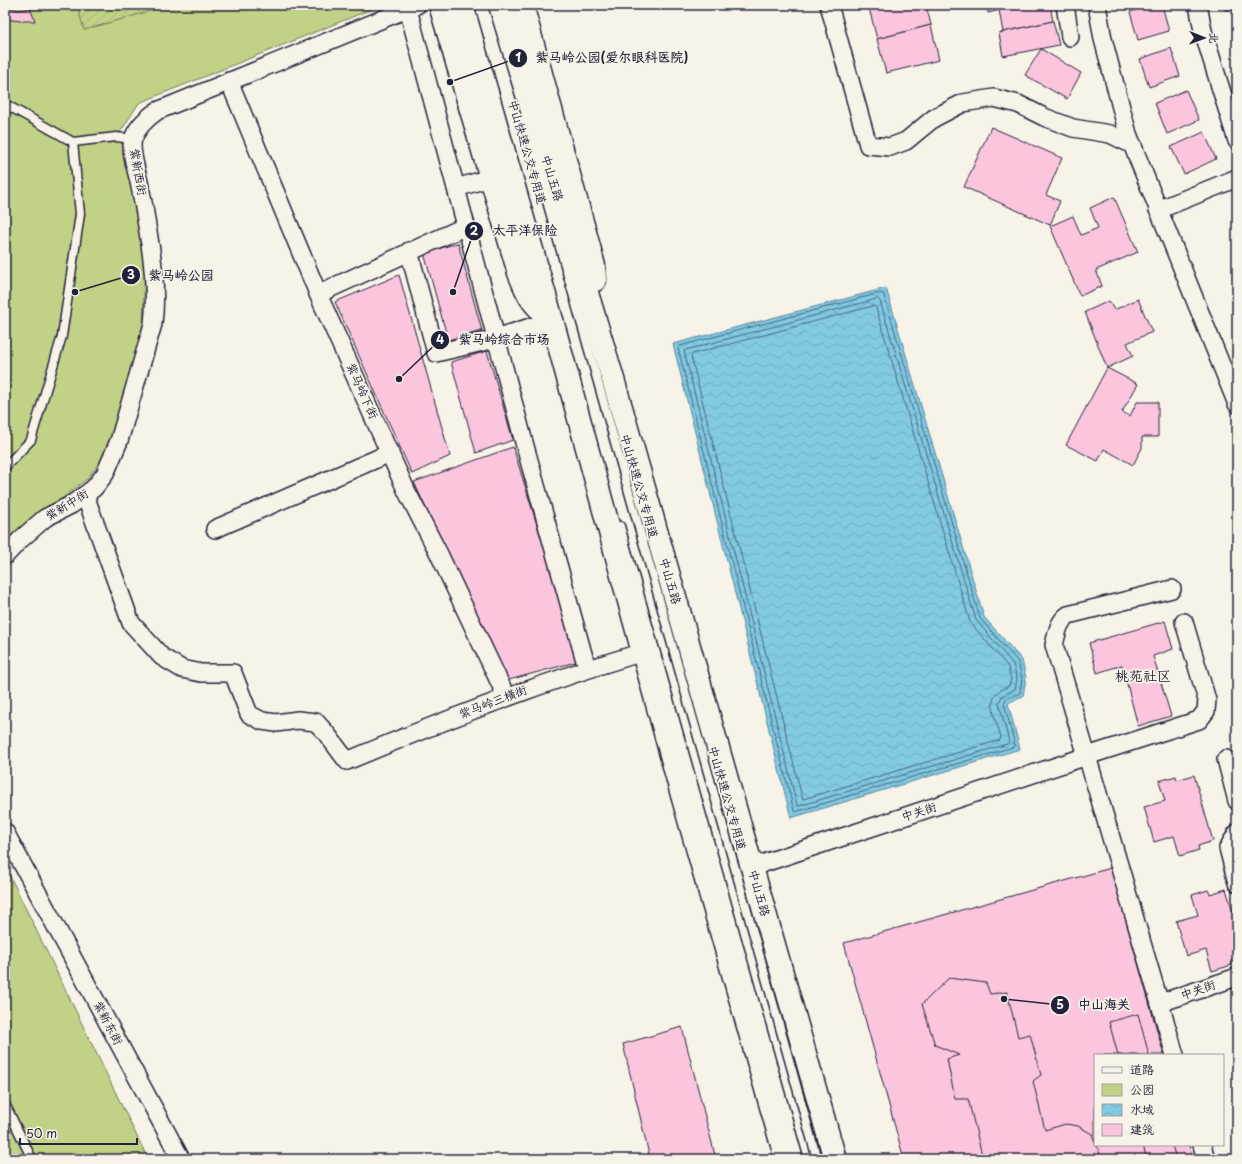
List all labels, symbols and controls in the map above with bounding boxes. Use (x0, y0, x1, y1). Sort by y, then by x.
north arrow (1184, 18, 1224, 58)
text: 北 (1206, 33, 1223, 44)
callout: 紫马岭公园(爱尔眼科医院) (508, 45, 697, 70)
text: 紫马岭公园(爱尔眼科医院) (536, 47, 688, 66)
text: 1 (515, 48, 521, 66)
street label: 中山快速公交专用道 (504, 97, 551, 206)
street label: 紫新西街 (126, 147, 152, 197)
street label: 中山五路 (537, 152, 569, 203)
callout: 太平洋保险 (464, 218, 565, 243)
text: 太平洋保险 (492, 220, 558, 239)
text: 2 (470, 221, 479, 239)
callout: 紫马岭公园 (121, 263, 222, 288)
text: 3 (127, 265, 135, 283)
text: 紫马岭公园 (148, 265, 214, 284)
callout: 紫马岭综合市场 (430, 327, 557, 352)
text: 紫马岭综合市场 (458, 329, 550, 348)
text: 4 (436, 330, 444, 348)
street label: 紫马岭下街 (342, 360, 383, 422)
street label: 中山快速公交专用道 (616, 431, 663, 540)
street label: 紫新中街 (41, 484, 92, 525)
street label: 中山五路 (656, 555, 686, 606)
district label: 桃苑社区 (1115, 665, 1171, 686)
street label: 紫马岭三横街 (456, 680, 529, 722)
street label: 中山快速公交专用道 (704, 743, 751, 852)
street label: 中关街 (899, 797, 939, 825)
street label: 中山五路 (745, 867, 775, 918)
street label: 中关街 (1178, 975, 1218, 1003)
callout: 中山海关 (1050, 992, 1138, 1017)
text: 中山海关 (1078, 994, 1130, 1013)
text: 5 (1056, 995, 1064, 1013)
street label: 紫新东街 (90, 997, 128, 1048)
legend (1094, 1054, 1224, 1146)
text: 道路 (1130, 1060, 1154, 1078)
text: 公园 (1130, 1080, 1154, 1098)
text: 水域 (1130, 1100, 1154, 1118)
scale bar (20, 1120, 137, 1146)
text: 建筑 (1130, 1120, 1154, 1138)
text: 50 m (26, 1124, 57, 1142)

